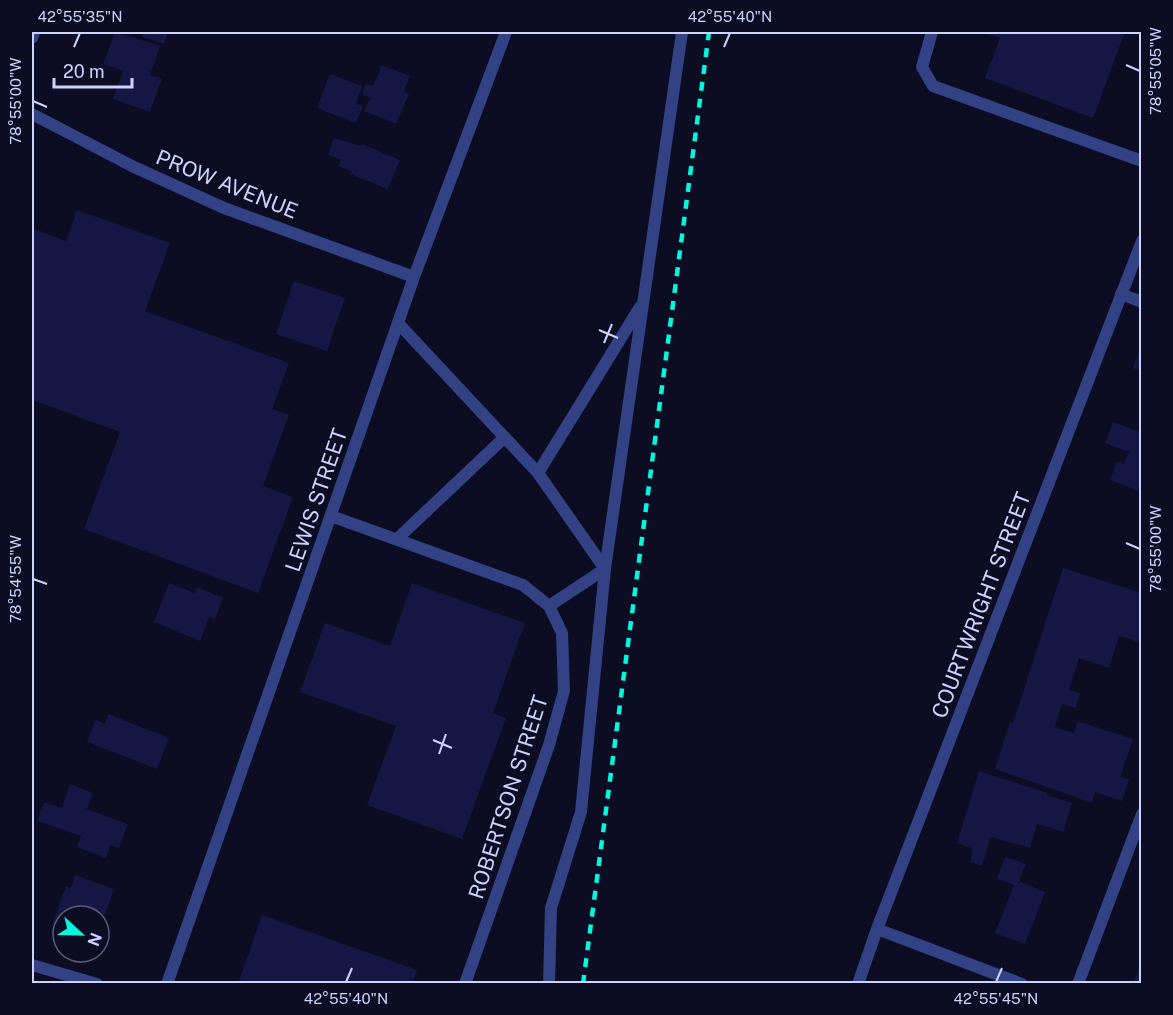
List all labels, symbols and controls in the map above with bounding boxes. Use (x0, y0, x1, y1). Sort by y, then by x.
text: 42°55'35"N (38, 8, 123, 25)
text: 42°55'40"N (688, 8, 772, 25)
text: 78°55'05"W (1147, 27, 1164, 115)
scale bar (54, 51, 132, 89)
text: 78°55'00"W (7, 57, 24, 145)
text: 20 m (63, 61, 105, 82)
street label: PROW AVENUE (152, 144, 302, 224)
street label: LEWIS STREET (280, 425, 352, 575)
street label: COURTWRIGHT STREET (926, 488, 1036, 722)
text: 78°55'00"W (1147, 505, 1164, 593)
text: 78°54'55"W (7, 535, 24, 623)
street label: ROBERTSON STREET (463, 692, 553, 902)
north arrow (51, 904, 111, 964)
text: N (83, 930, 106, 949)
text: 42°55'40"N (304, 990, 388, 1007)
text: 42°55'45"N (954, 990, 1038, 1007)

